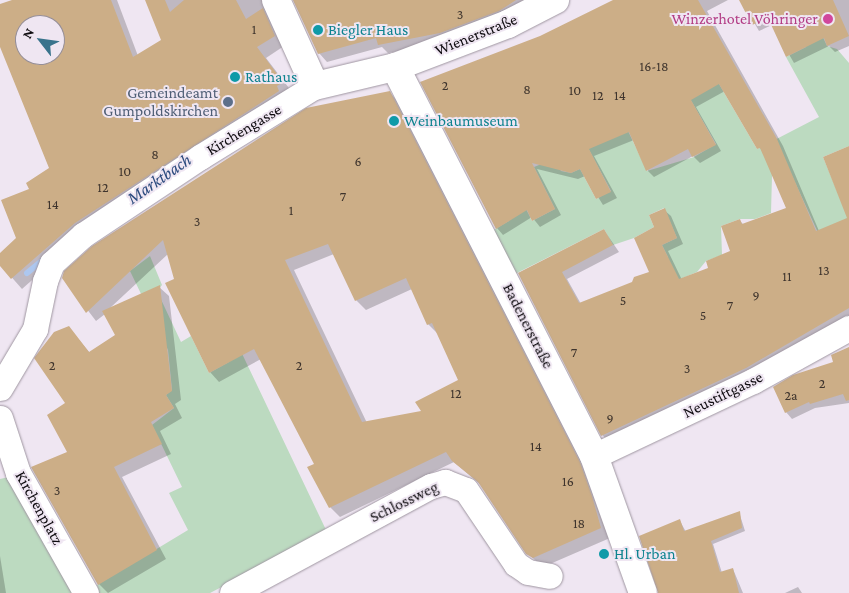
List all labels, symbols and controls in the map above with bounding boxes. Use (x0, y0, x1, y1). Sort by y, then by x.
house number: 3 (457, 6, 463, 22)
place label: Winzerhotel Vöhringer (672, 9, 818, 29)
street label: Wienerstraße (432, 10, 520, 60)
marker: Winzerhotel Vöhringer (822, 13, 834, 25)
north arrow (15, 15, 65, 65)
place label: Biegler Haus (328, 20, 408, 40)
house number: 1 (252, 21, 256, 37)
marker: Biegler Haus (312, 24, 324, 36)
text: N (19, 25, 37, 41)
house number: 16-18 (640, 58, 668, 74)
place label: Rathaus (245, 67, 297, 87)
marker: Rathaus (229, 71, 241, 83)
house number: 2 (442, 77, 448, 93)
house number: 8 (523, 81, 531, 97)
house number: 10 (569, 82, 581, 98)
place label: Gemeindeamt Gumpoldskirchen (103, 83, 218, 121)
house number: 12 (592, 87, 604, 103)
house number: 14 (614, 87, 626, 103)
marker: Gemeindeamt Gumpoldskirchen (222, 96, 234, 108)
street label: Kirchengasse (203, 100, 285, 160)
place label: Weinbaumuseum (404, 111, 518, 131)
marker: Weinbaumuseum (388, 115, 400, 127)
house number: 8 (151, 146, 159, 162)
water label: Marktbach (122, 149, 196, 209)
house number: 6 (354, 153, 362, 169)
house number: 10 (119, 163, 131, 179)
house number: 12 (97, 179, 109, 195)
house number: 7 (340, 188, 346, 204)
house number: 14 (47, 196, 59, 212)
house number: 1 (289, 202, 293, 218)
house number: 3 (194, 213, 200, 229)
house number: 13 (818, 262, 830, 278)
house number: 11 (782, 268, 792, 284)
street label: Badenerstraße (498, 280, 558, 372)
house number: 9 (752, 287, 760, 303)
house number: 5 (620, 292, 626, 308)
house number: 7 (727, 297, 733, 313)
house number: 5 (700, 307, 706, 323)
house number: 7 (571, 344, 577, 360)
house number: 2 (49, 357, 55, 373)
house number: 2 (296, 357, 302, 373)
house number: 3 (684, 360, 690, 376)
street label: Neustiftgasse (680, 367, 766, 423)
house number: 2 (819, 375, 825, 391)
house number: 12 (450, 385, 462, 401)
house number: 2a (784, 387, 798, 403)
house number: 9 (606, 410, 614, 426)
house number: 14 (530, 438, 542, 454)
street label: Kirchenplatz (11, 468, 67, 548)
house number: 16 (562, 473, 574, 489)
street label: Schlossweg (367, 477, 441, 527)
house number: 3 (54, 482, 60, 498)
house number: 18 (573, 515, 585, 531)
place label: Hl. Urban (614, 544, 676, 564)
marker: Hl. Urban (598, 548, 610, 560)

